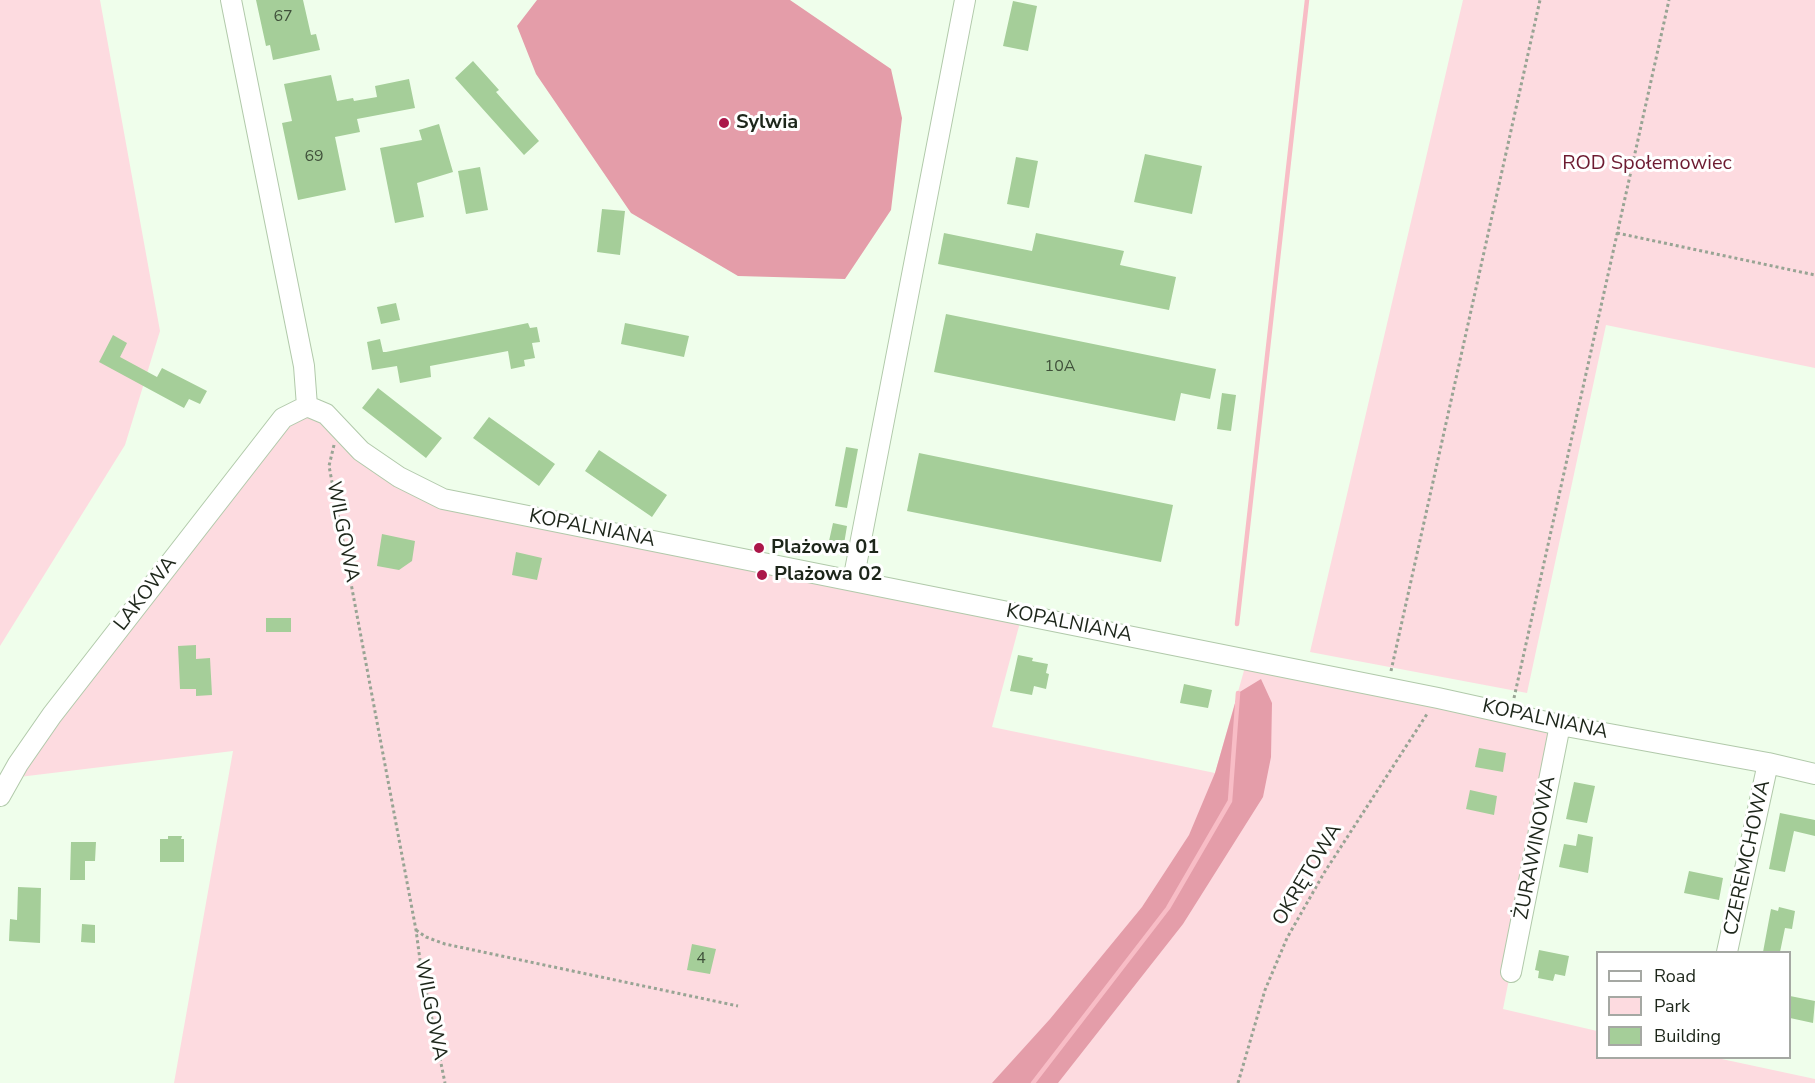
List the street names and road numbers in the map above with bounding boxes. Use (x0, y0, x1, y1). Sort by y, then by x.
street label: WILGOWA (320, 479, 364, 585)
street label: KOPALNIANA (527, 505, 657, 553)
street label: LAKOWA (110, 552, 182, 636)
street label: KOPALNIANA (1004, 600, 1134, 648)
street label: KOPALNIANA (1480, 695, 1610, 745)
street label: ŻURAWINOWA (1510, 774, 1562, 922)
street label: CZEREMCHOWA (1720, 778, 1776, 938)
street label: OKRĘTOWA (1268, 820, 1348, 930)
street label: WILGOWA (408, 957, 452, 1063)

